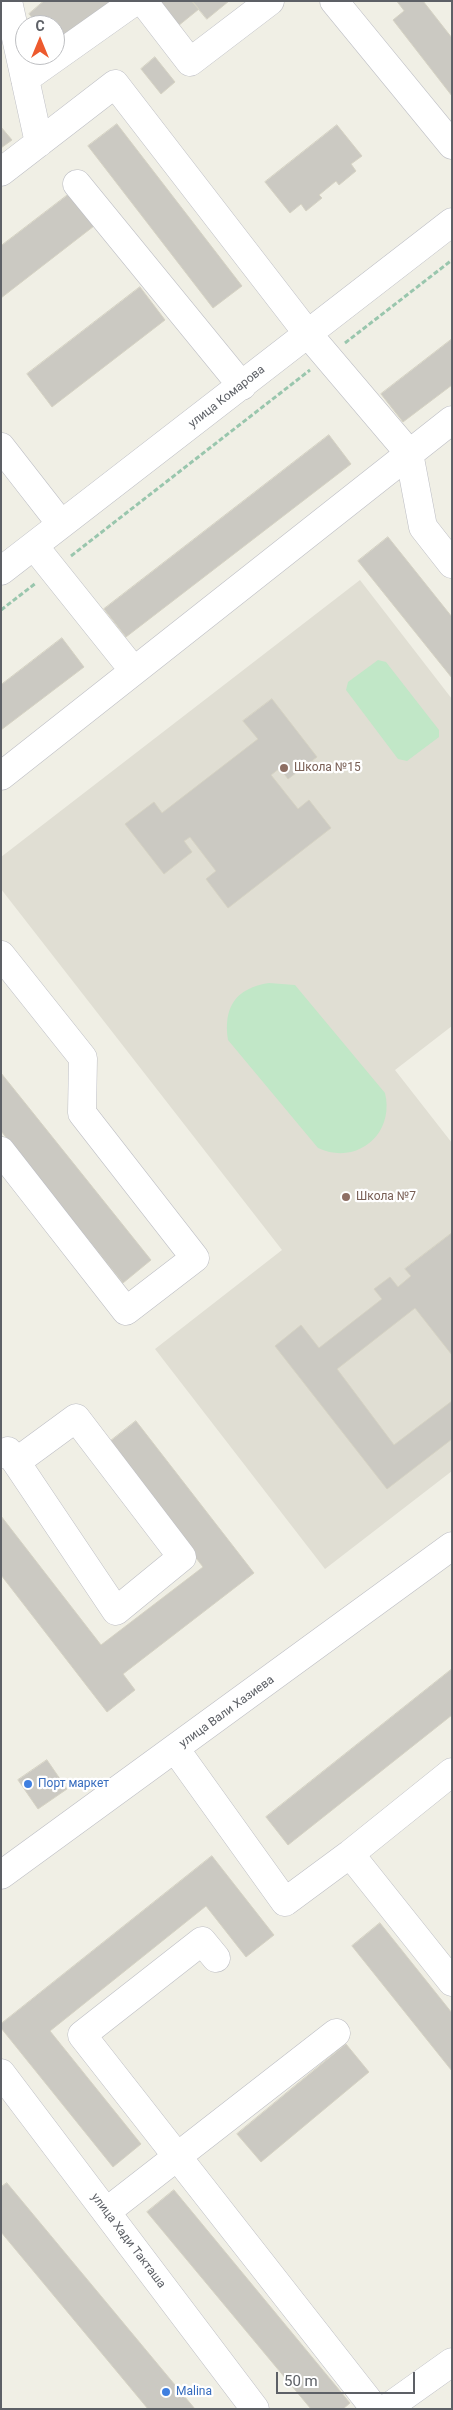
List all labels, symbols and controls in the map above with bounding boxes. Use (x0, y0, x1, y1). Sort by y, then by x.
north arrow (15, 15, 65, 65)
text: С (35, 18, 45, 34)
street label: улица Комарова (186, 363, 268, 431)
place label: Школа №15 (294, 761, 361, 775)
marker: Школа №15 (278, 762, 290, 774)
place label: Школа №7 (356, 1190, 416, 1204)
marker: Школа №7 (340, 1191, 352, 1203)
street label: улица Вали Хазиева (177, 1673, 277, 1751)
place label: Порт маркет (38, 1777, 109, 1791)
marker: Порт маркет (22, 1778, 34, 1790)
street label: улица Хади Такташа (88, 2191, 168, 2291)
scale bar (278, 2362, 417, 2394)
text: 50 m (284, 2372, 318, 2390)
place label: Malina (176, 2385, 212, 2399)
marker: Malina (160, 2386, 172, 2398)

